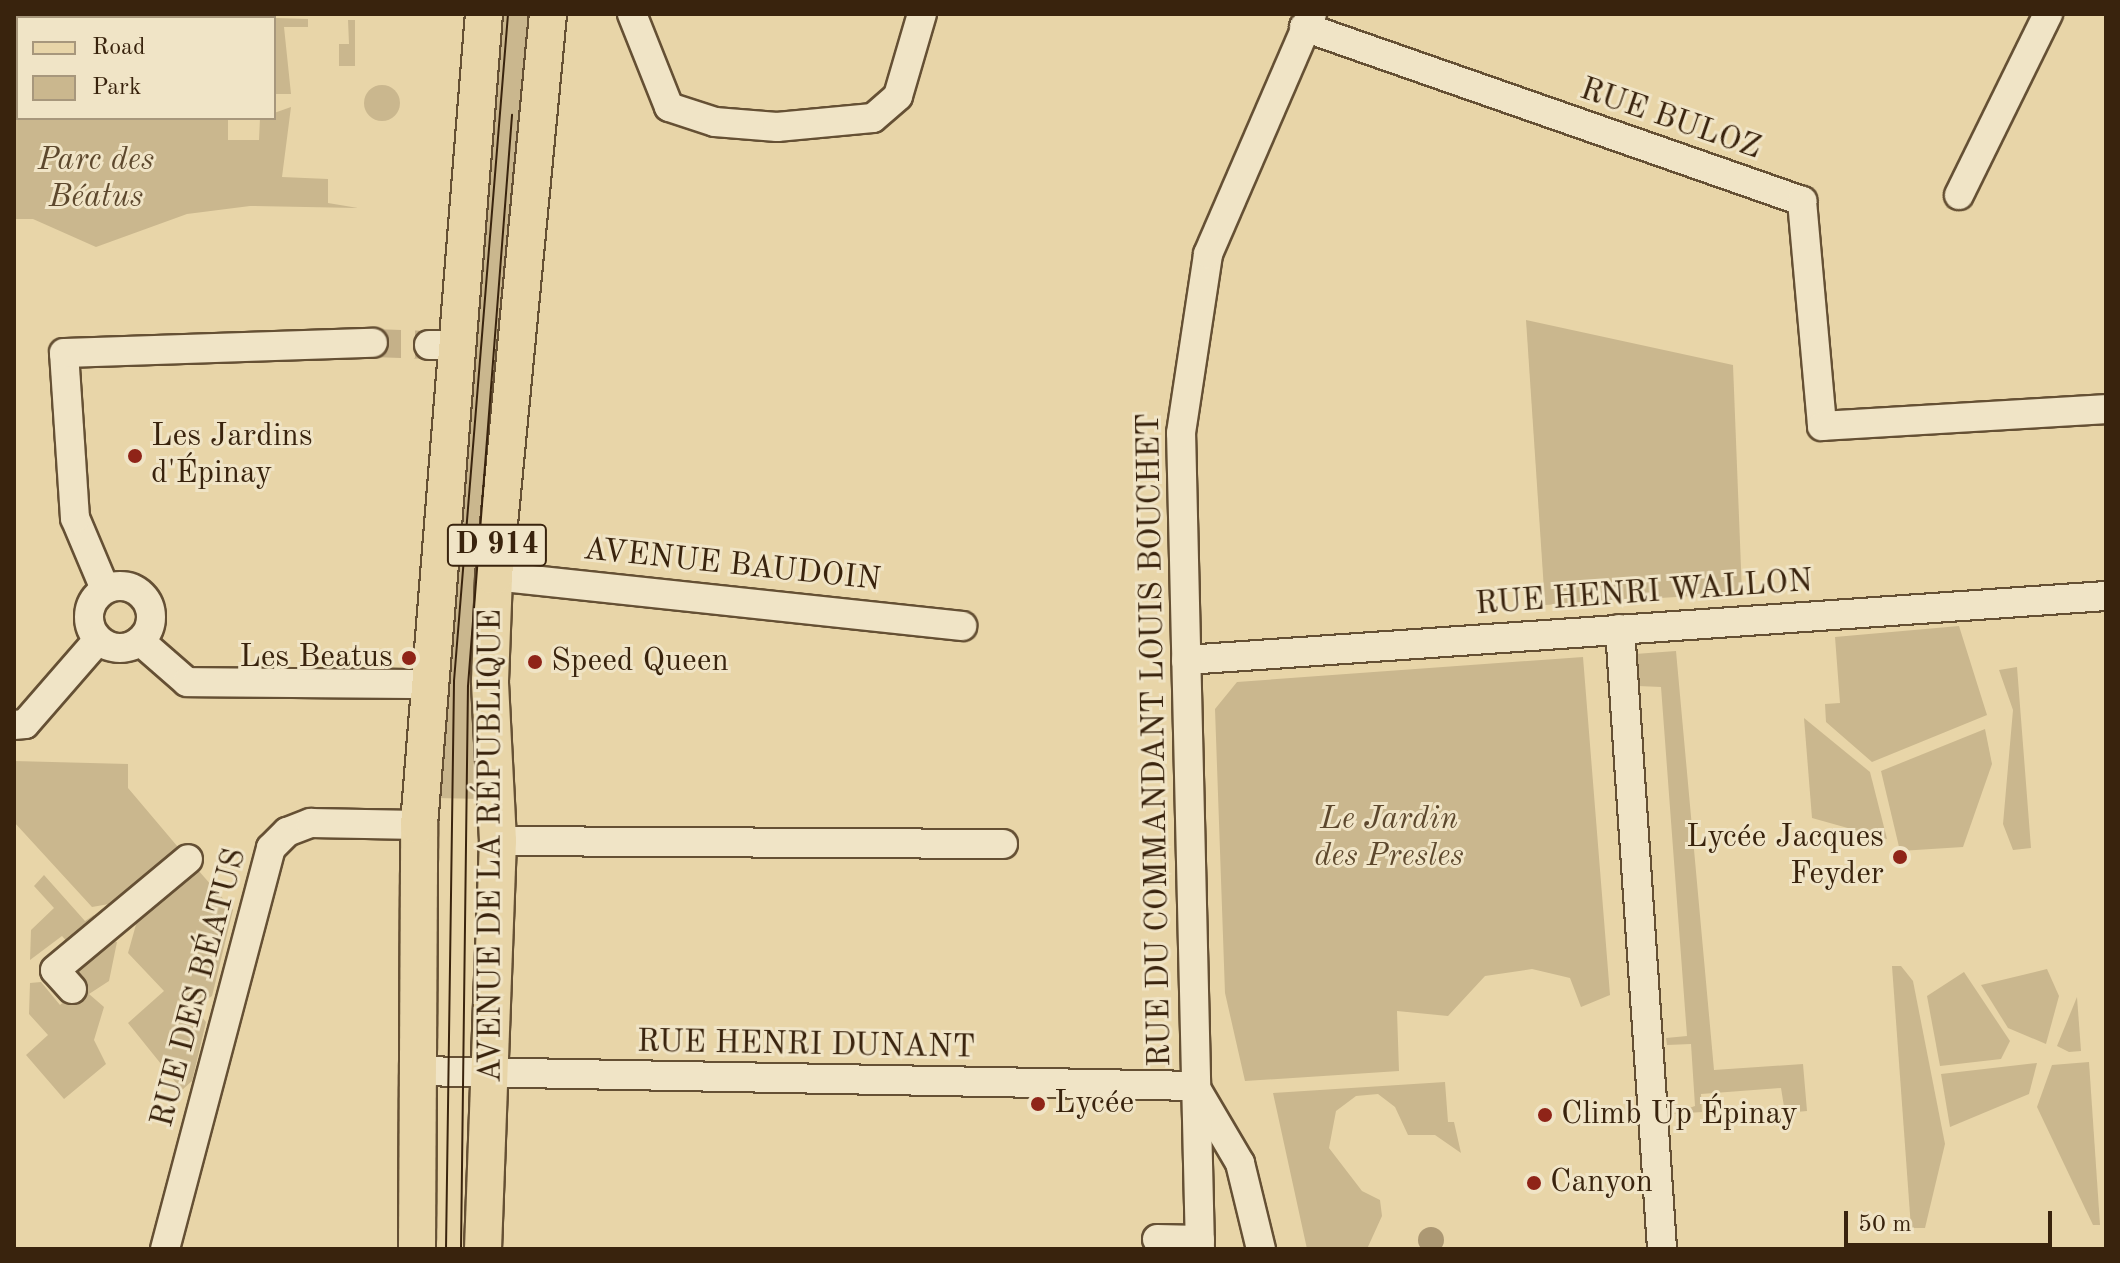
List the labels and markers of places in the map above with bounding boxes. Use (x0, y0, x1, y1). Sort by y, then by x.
place label: Les Jardins d'Épinay (151, 419, 313, 494)
marker: Les Jardins d'Épinay (126, 447, 144, 465)
place label: Les Beatus (239, 639, 393, 677)
place label: Speed Queen (551, 643, 729, 681)
marker: Les Beatus (400, 649, 418, 667)
marker: Speed Queen (526, 653, 544, 671)
place label: Lycée Jacques Feyder (1686, 820, 1884, 895)
marker: Lycée Jacques Feyder (1891, 848, 1909, 866)
place label: Lycée (1054, 1085, 1134, 1123)
marker: Lycée (1029, 1095, 1047, 1113)
place label: Climb Up Épinay (1561, 1096, 1798, 1134)
marker: Climb Up Épinay (1536, 1106, 1554, 1124)
place label: Canyon (1550, 1164, 1653, 1202)
marker: Canyon (1525, 1174, 1543, 1192)

